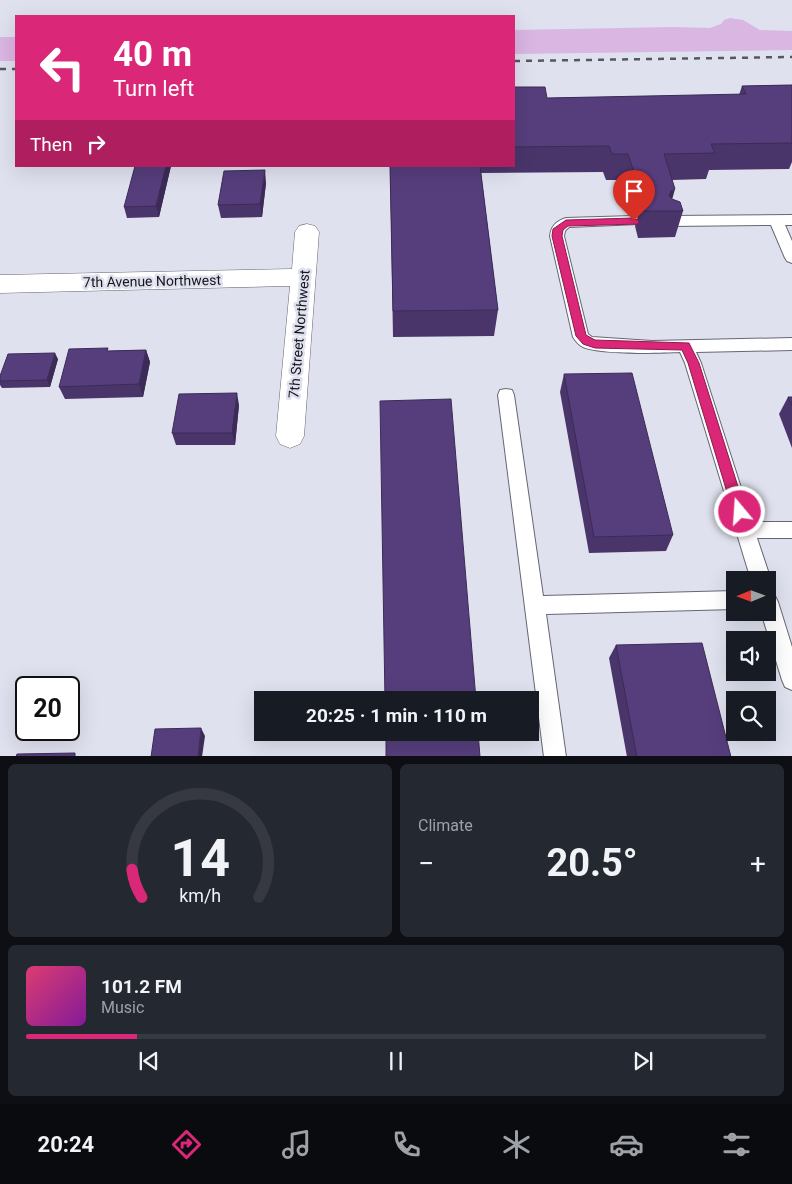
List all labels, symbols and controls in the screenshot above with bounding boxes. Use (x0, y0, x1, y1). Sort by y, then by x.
text: 40 m (113, 34, 192, 75)
icon: left (30, 35, 95, 100)
text: Turn left (113, 76, 194, 101)
icon: right (82, 130, 110, 158)
text: Then (30, 133, 72, 156)
pin (613, 170, 655, 221)
icon: arrive (620, 177, 648, 205)
street label: 7th Street Northwest (285, 269, 313, 399)
street label: 7th Avenue Northwest (83, 272, 222, 290)
position arrow (713, 485, 765, 537)
north arrow (726, 571, 776, 621)
map controls (726, 571, 776, 741)
button: sound (726, 631, 776, 681)
speed limit sign: 20 (15, 676, 80, 741)
button: search (726, 691, 776, 741)
text: 20:25 · 1 min · 110 m (306, 704, 487, 727)
text: Climate (418, 816, 473, 835)
text: 14 (170, 828, 230, 889)
text: 20.5° (546, 841, 638, 885)
text: − (418, 847, 434, 880)
text: + (750, 847, 766, 880)
text: km/h (179, 885, 221, 906)
text: 101.2 FM (101, 975, 182, 998)
text: Music (101, 998, 144, 1017)
icon: previous (135, 1047, 163, 1075)
icon: pause (382, 1047, 410, 1075)
icon: next (629, 1047, 657, 1075)
icon: directions (169, 1127, 204, 1162)
icon: music (279, 1127, 314, 1162)
icon: phone (389, 1127, 424, 1162)
icon: climate (499, 1127, 534, 1162)
icon: car (609, 1127, 644, 1162)
icon: filters (719, 1127, 754, 1162)
text: 20:24 (38, 1132, 94, 1157)

